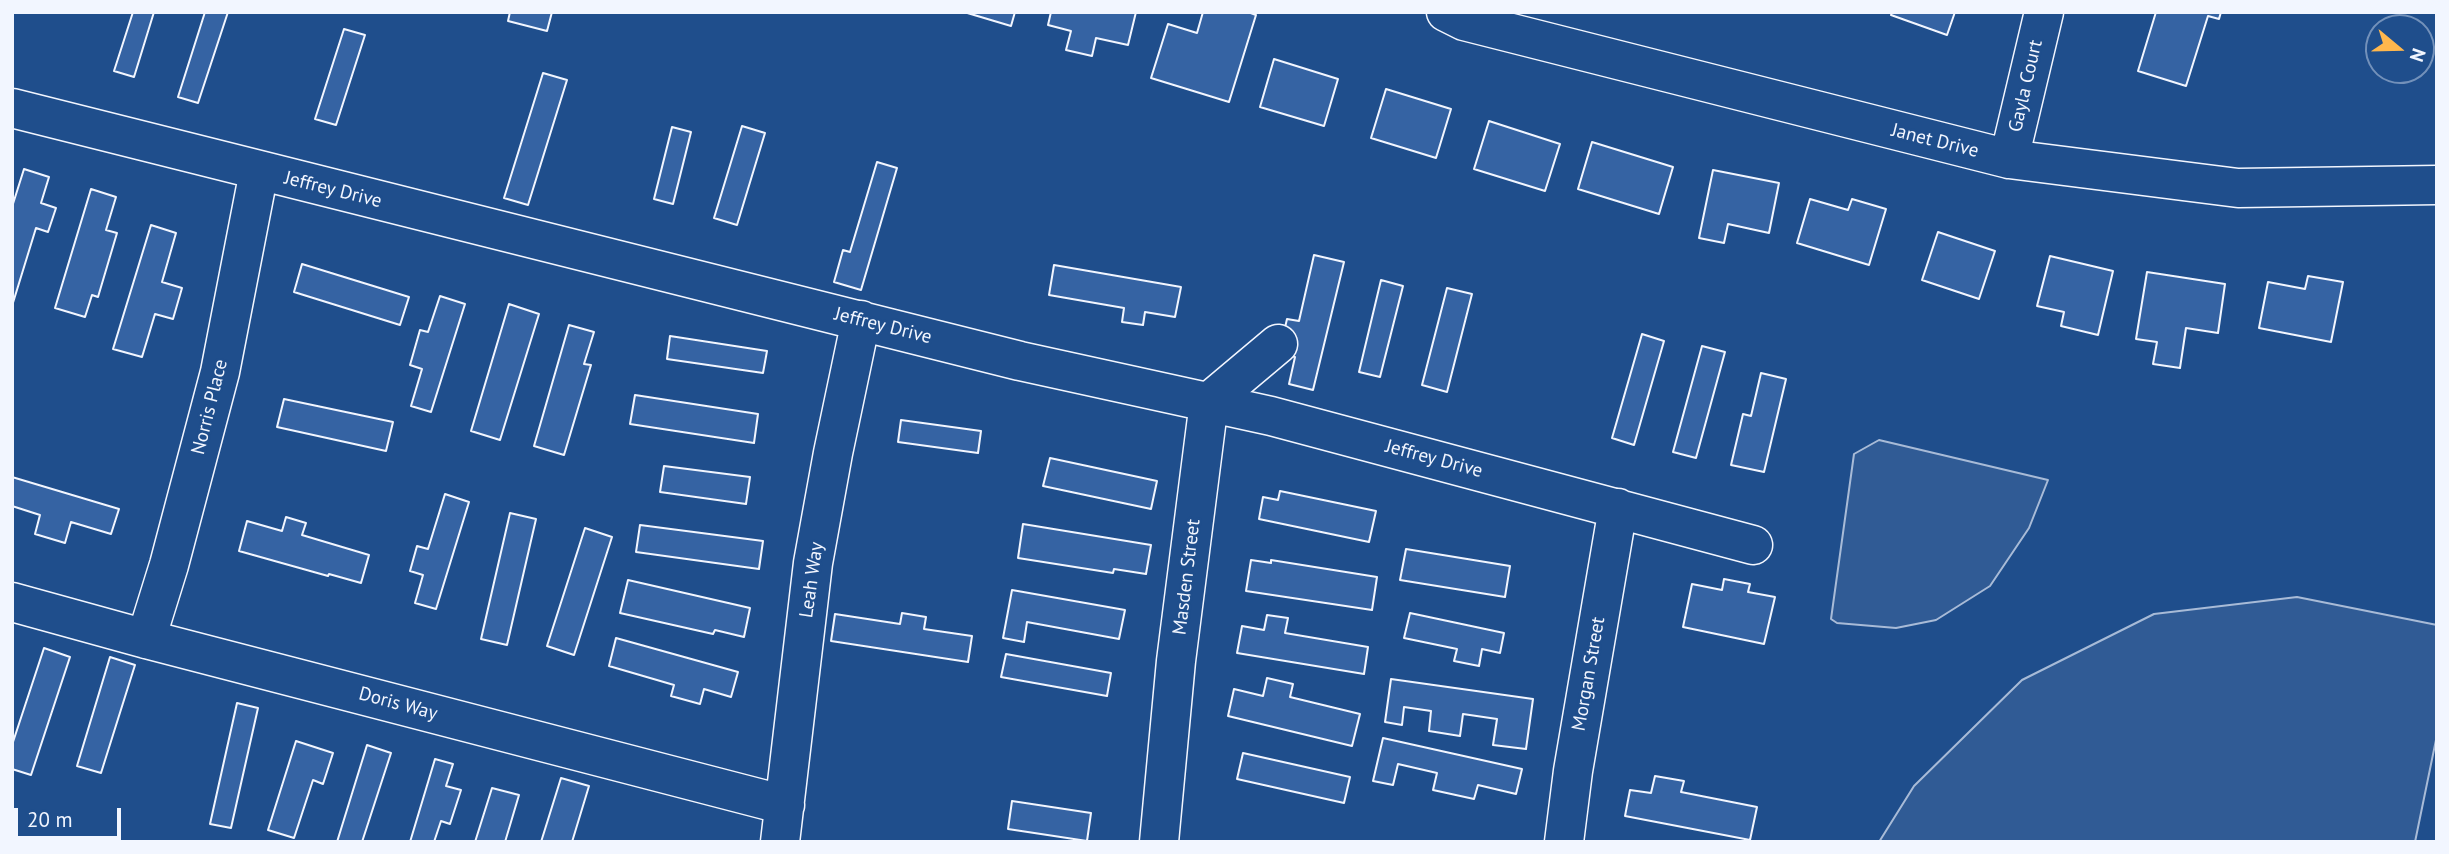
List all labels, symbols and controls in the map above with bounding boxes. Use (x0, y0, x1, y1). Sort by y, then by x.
north arrow (2365, 14, 2435, 84)
street label: Gayla Court (2004, 38, 2048, 134)
text: N (2405, 45, 2431, 65)
street label: Janet Drive (1889, 119, 1981, 163)
street label: Jeffrey Drive (282, 167, 384, 213)
street label: Jeffrey Drive (832, 303, 934, 349)
street label: Norris Place (187, 357, 233, 457)
street label: Jeffrey Drive (1383, 435, 1485, 483)
street label: Masden Street (1169, 518, 1205, 636)
street label: Leah Way (795, 541, 829, 619)
street label: Morgan Street (1568, 615, 1610, 733)
street label: Doris Way (356, 683, 440, 725)
scale bar (18, 794, 124, 838)
text: 20 m (27, 806, 73, 833)

